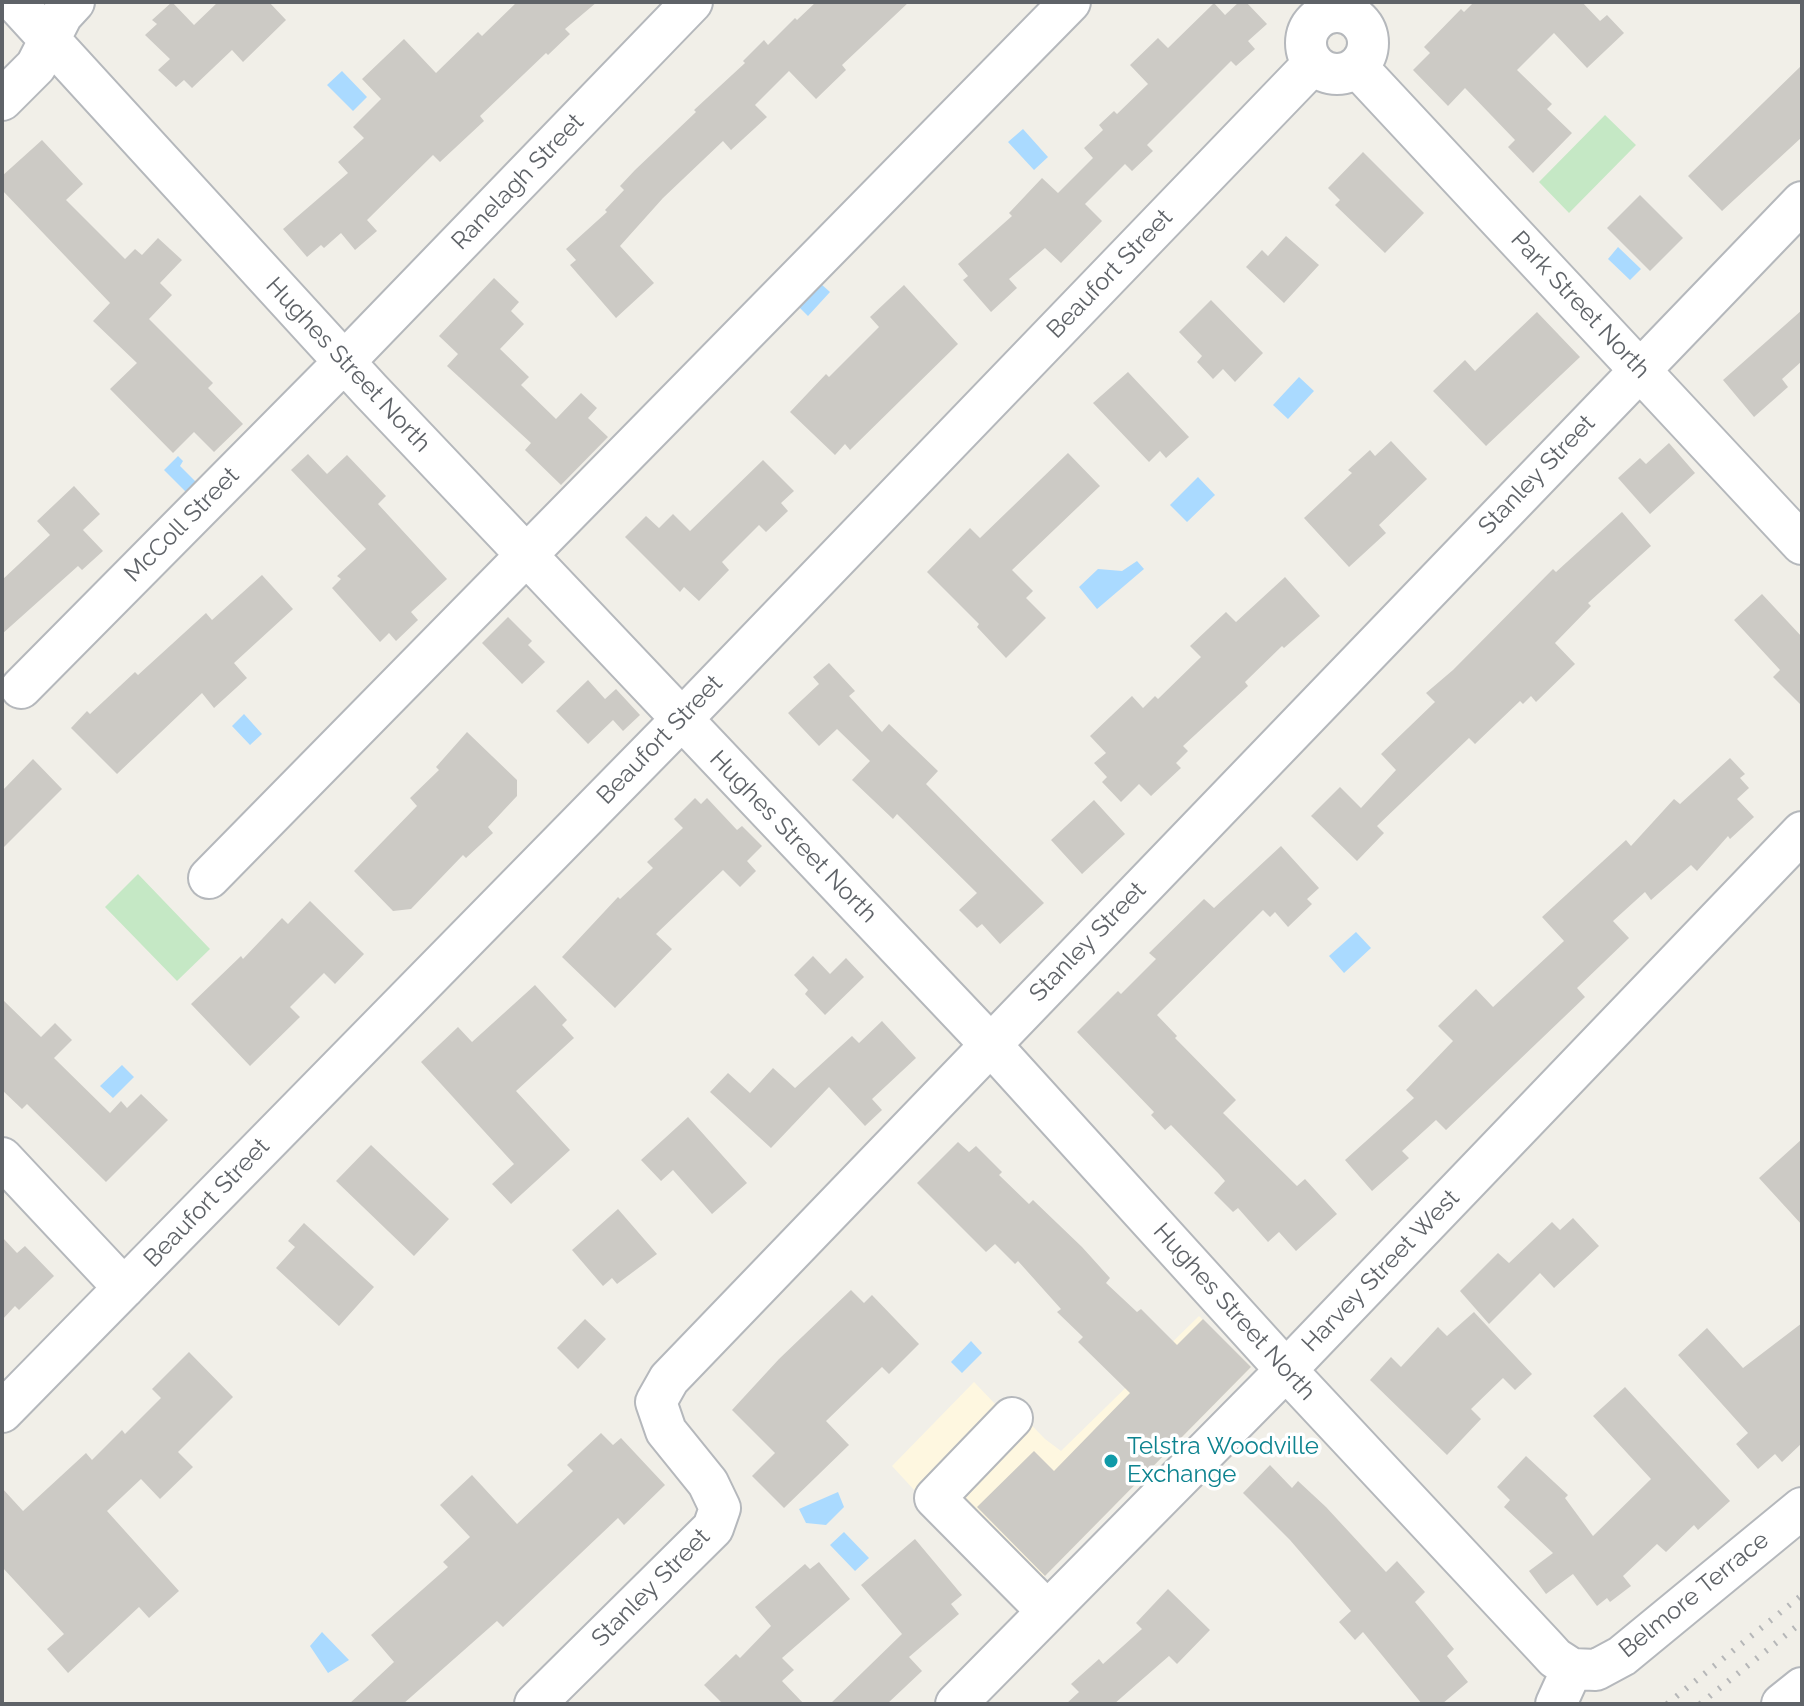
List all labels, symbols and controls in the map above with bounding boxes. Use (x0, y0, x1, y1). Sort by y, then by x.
street label: Ranelagh Street (446, 108, 590, 256)
street label: Beaufort Street (1041, 203, 1179, 345)
street label: Park Street North (1504, 225, 1656, 385)
street label: Hughes Street North (260, 272, 436, 458)
street label: Stanley Street (1473, 409, 1601, 541)
street label: McColl Street (119, 462, 245, 588)
street label: Beaufort Street (591, 669, 729, 811)
street label: Hughes Street North (703, 745, 883, 929)
street label: Stanley Street (1024, 876, 1152, 1008)
street label: Beaufort Street (138, 1132, 276, 1274)
street label: Harvey Street West (1296, 1184, 1466, 1358)
street label: Hughes Street North (1147, 1218, 1321, 1406)
place label: Telstra Woodville Exchange (1127, 1433, 1319, 1489)
marker: Telstra Woodville Exchange (1102, 1452, 1120, 1470)
street label: Stanley Street (586, 1523, 716, 1653)
street label: Belmore Terrace (1613, 1526, 1775, 1664)

